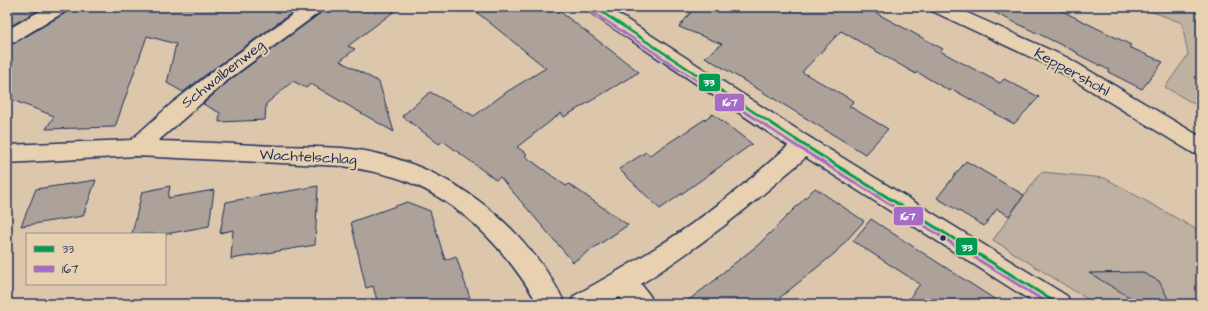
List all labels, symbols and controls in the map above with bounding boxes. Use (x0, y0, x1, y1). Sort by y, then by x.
street label: Schwalbenweg (177, 35, 270, 114)
street label: Keppershohl (1030, 43, 1114, 101)
line badge: 33 (698, 73, 721, 92)
text: 33 (702, 75, 715, 90)
line badge: 167 (714, 93, 745, 112)
text: 167 (722, 95, 738, 110)
street label: Wachtelschlag (259, 144, 357, 171)
line badge: 167 (893, 206, 924, 226)
text: 167 (900, 209, 916, 224)
legend (26, 233, 166, 285)
unlabelled marker (938, 233, 948, 243)
line badge: 33 (955, 237, 978, 256)
text: 33 (960, 240, 973, 255)
text: 33 (62, 241, 74, 258)
text: 167 (62, 261, 79, 278)

